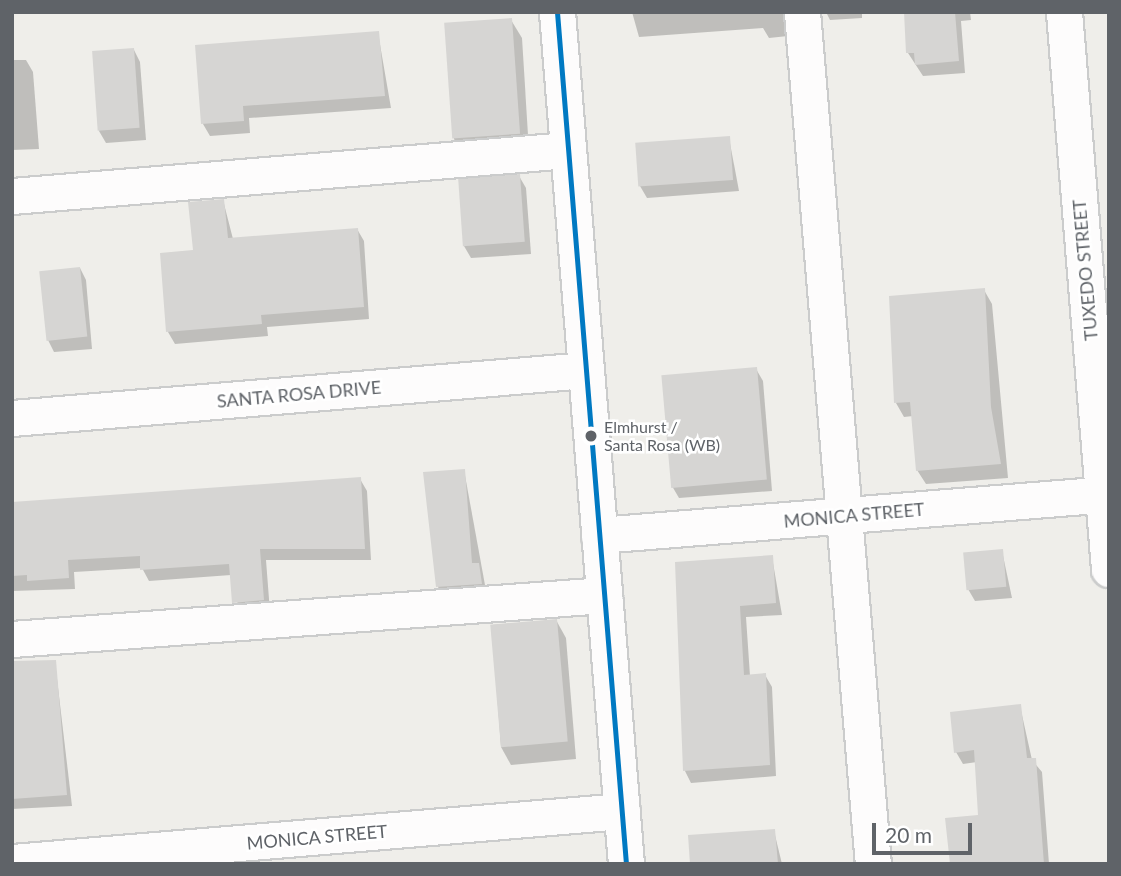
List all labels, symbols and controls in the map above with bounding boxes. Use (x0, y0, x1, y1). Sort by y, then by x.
street label: TUXEDO STREET (1068, 198, 1102, 342)
street label: SANTA ROSA DRIVE (215, 376, 383, 412)
place label: Elmhurst / Santa Rosa (WB) (604, 417, 720, 455)
marker: Elmhurst / Santa Rosa (WB) (584, 429, 598, 443)
street label: MONICA STREET (782, 498, 926, 532)
scale bar (876, 810, 976, 854)
street label: MONICA STREET (245, 820, 389, 854)
text: 20 m (885, 822, 932, 847)

